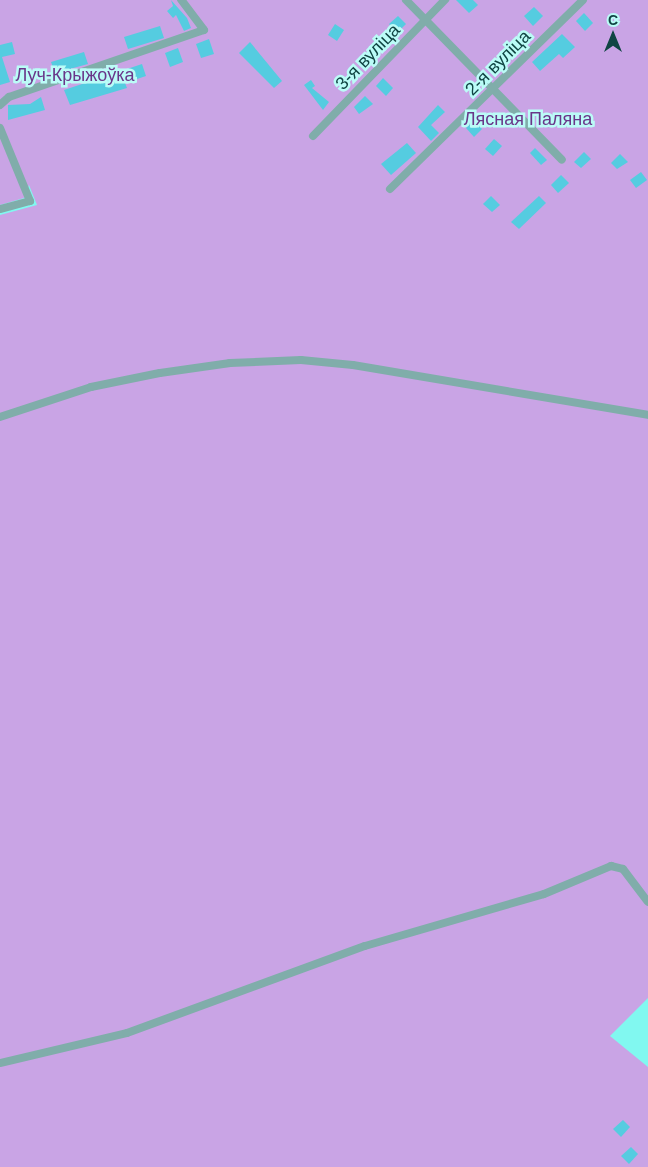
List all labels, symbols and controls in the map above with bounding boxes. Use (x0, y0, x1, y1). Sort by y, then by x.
north arrow (588, 10, 638, 60)
text: С (608, 12, 618, 28)
street label: 3-я вуліца (331, 20, 405, 94)
street label: 2-я вуліца (461, 26, 535, 100)
park label: Луч-Крыжоўка (15, 64, 135, 86)
park label: Лясная Паляна (464, 108, 592, 130)

